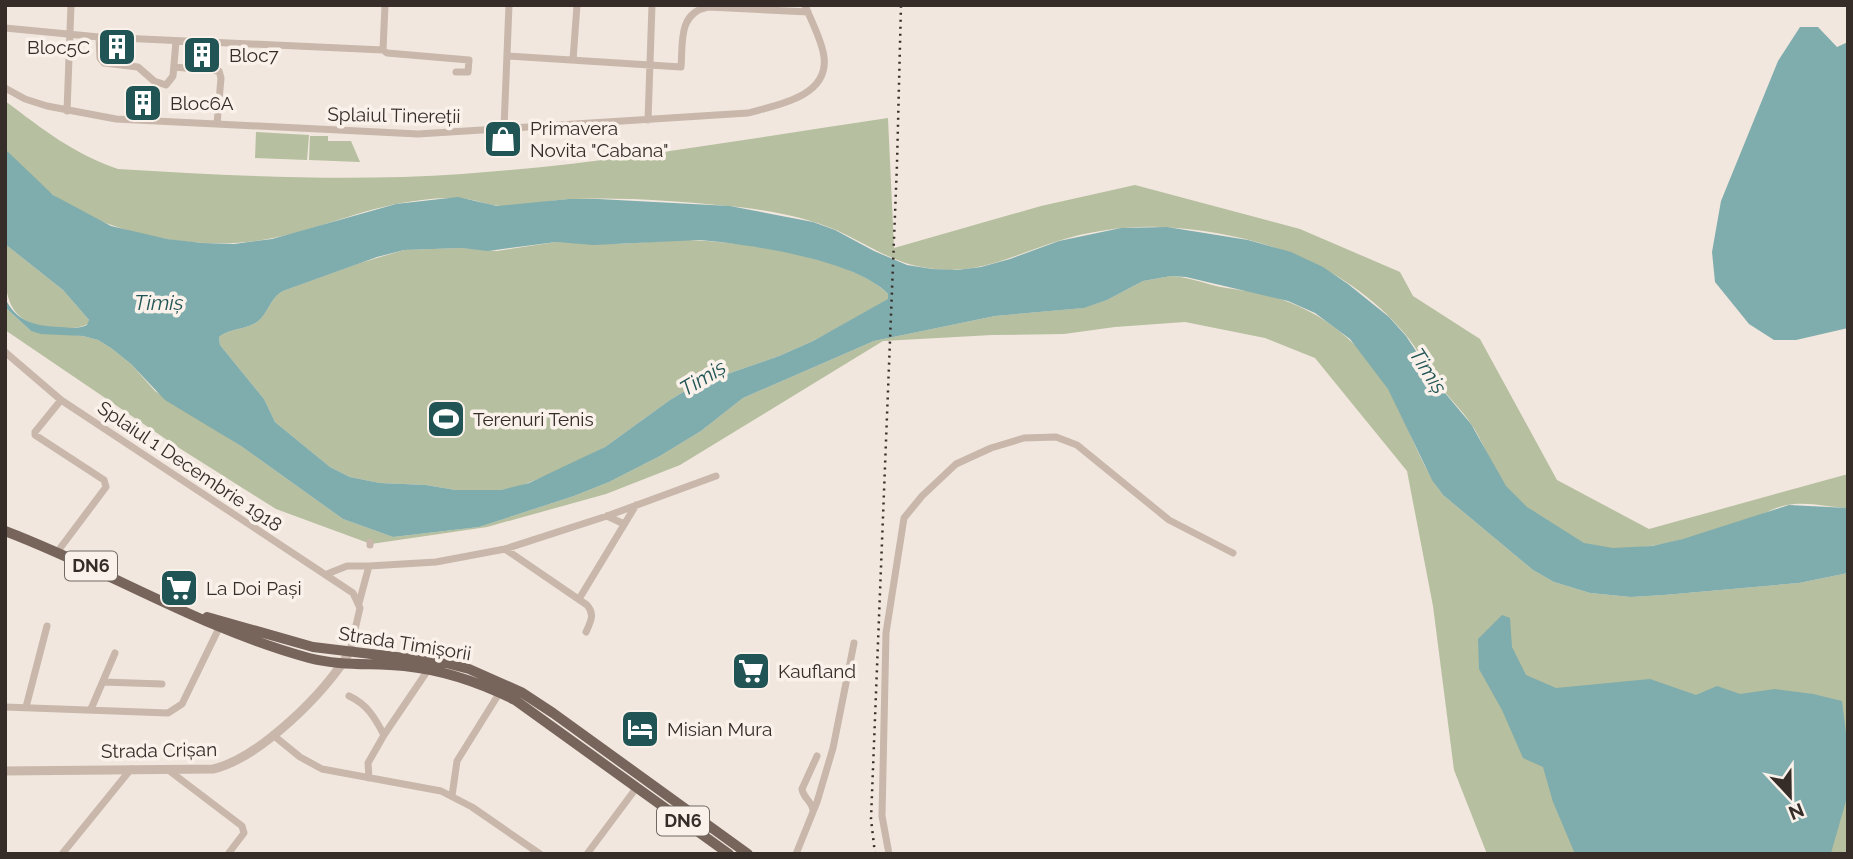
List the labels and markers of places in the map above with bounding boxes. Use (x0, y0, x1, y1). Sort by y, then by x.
building icon: Bloc5C (96, 26, 138, 68)
building icon: Bloc7 (181, 34, 223, 76)
place label: Bloc5C (27, 36, 90, 58)
place label: Bloc7 (229, 44, 279, 66)
building icon: Bloc6A (122, 82, 164, 124)
place label: Bloc6A (170, 92, 234, 114)
place label: Primavera Novita "Cabana" (530, 117, 669, 161)
shop icon: Primavera Novita "Cabana" (482, 118, 524, 160)
sports icon: Terenuri Tenis (425, 398, 467, 440)
place label: Terenuri Tenis (473, 408, 594, 430)
supermarket icon: La Doi Pași (158, 567, 200, 609)
place label: La Doi Pași (206, 577, 302, 599)
supermarket icon: Kaufland (730, 650, 772, 692)
place label: Kaufland (778, 660, 856, 682)
hotel icon: Misian Mura (619, 708, 661, 750)
place label: Misian Mura (667, 718, 772, 740)

